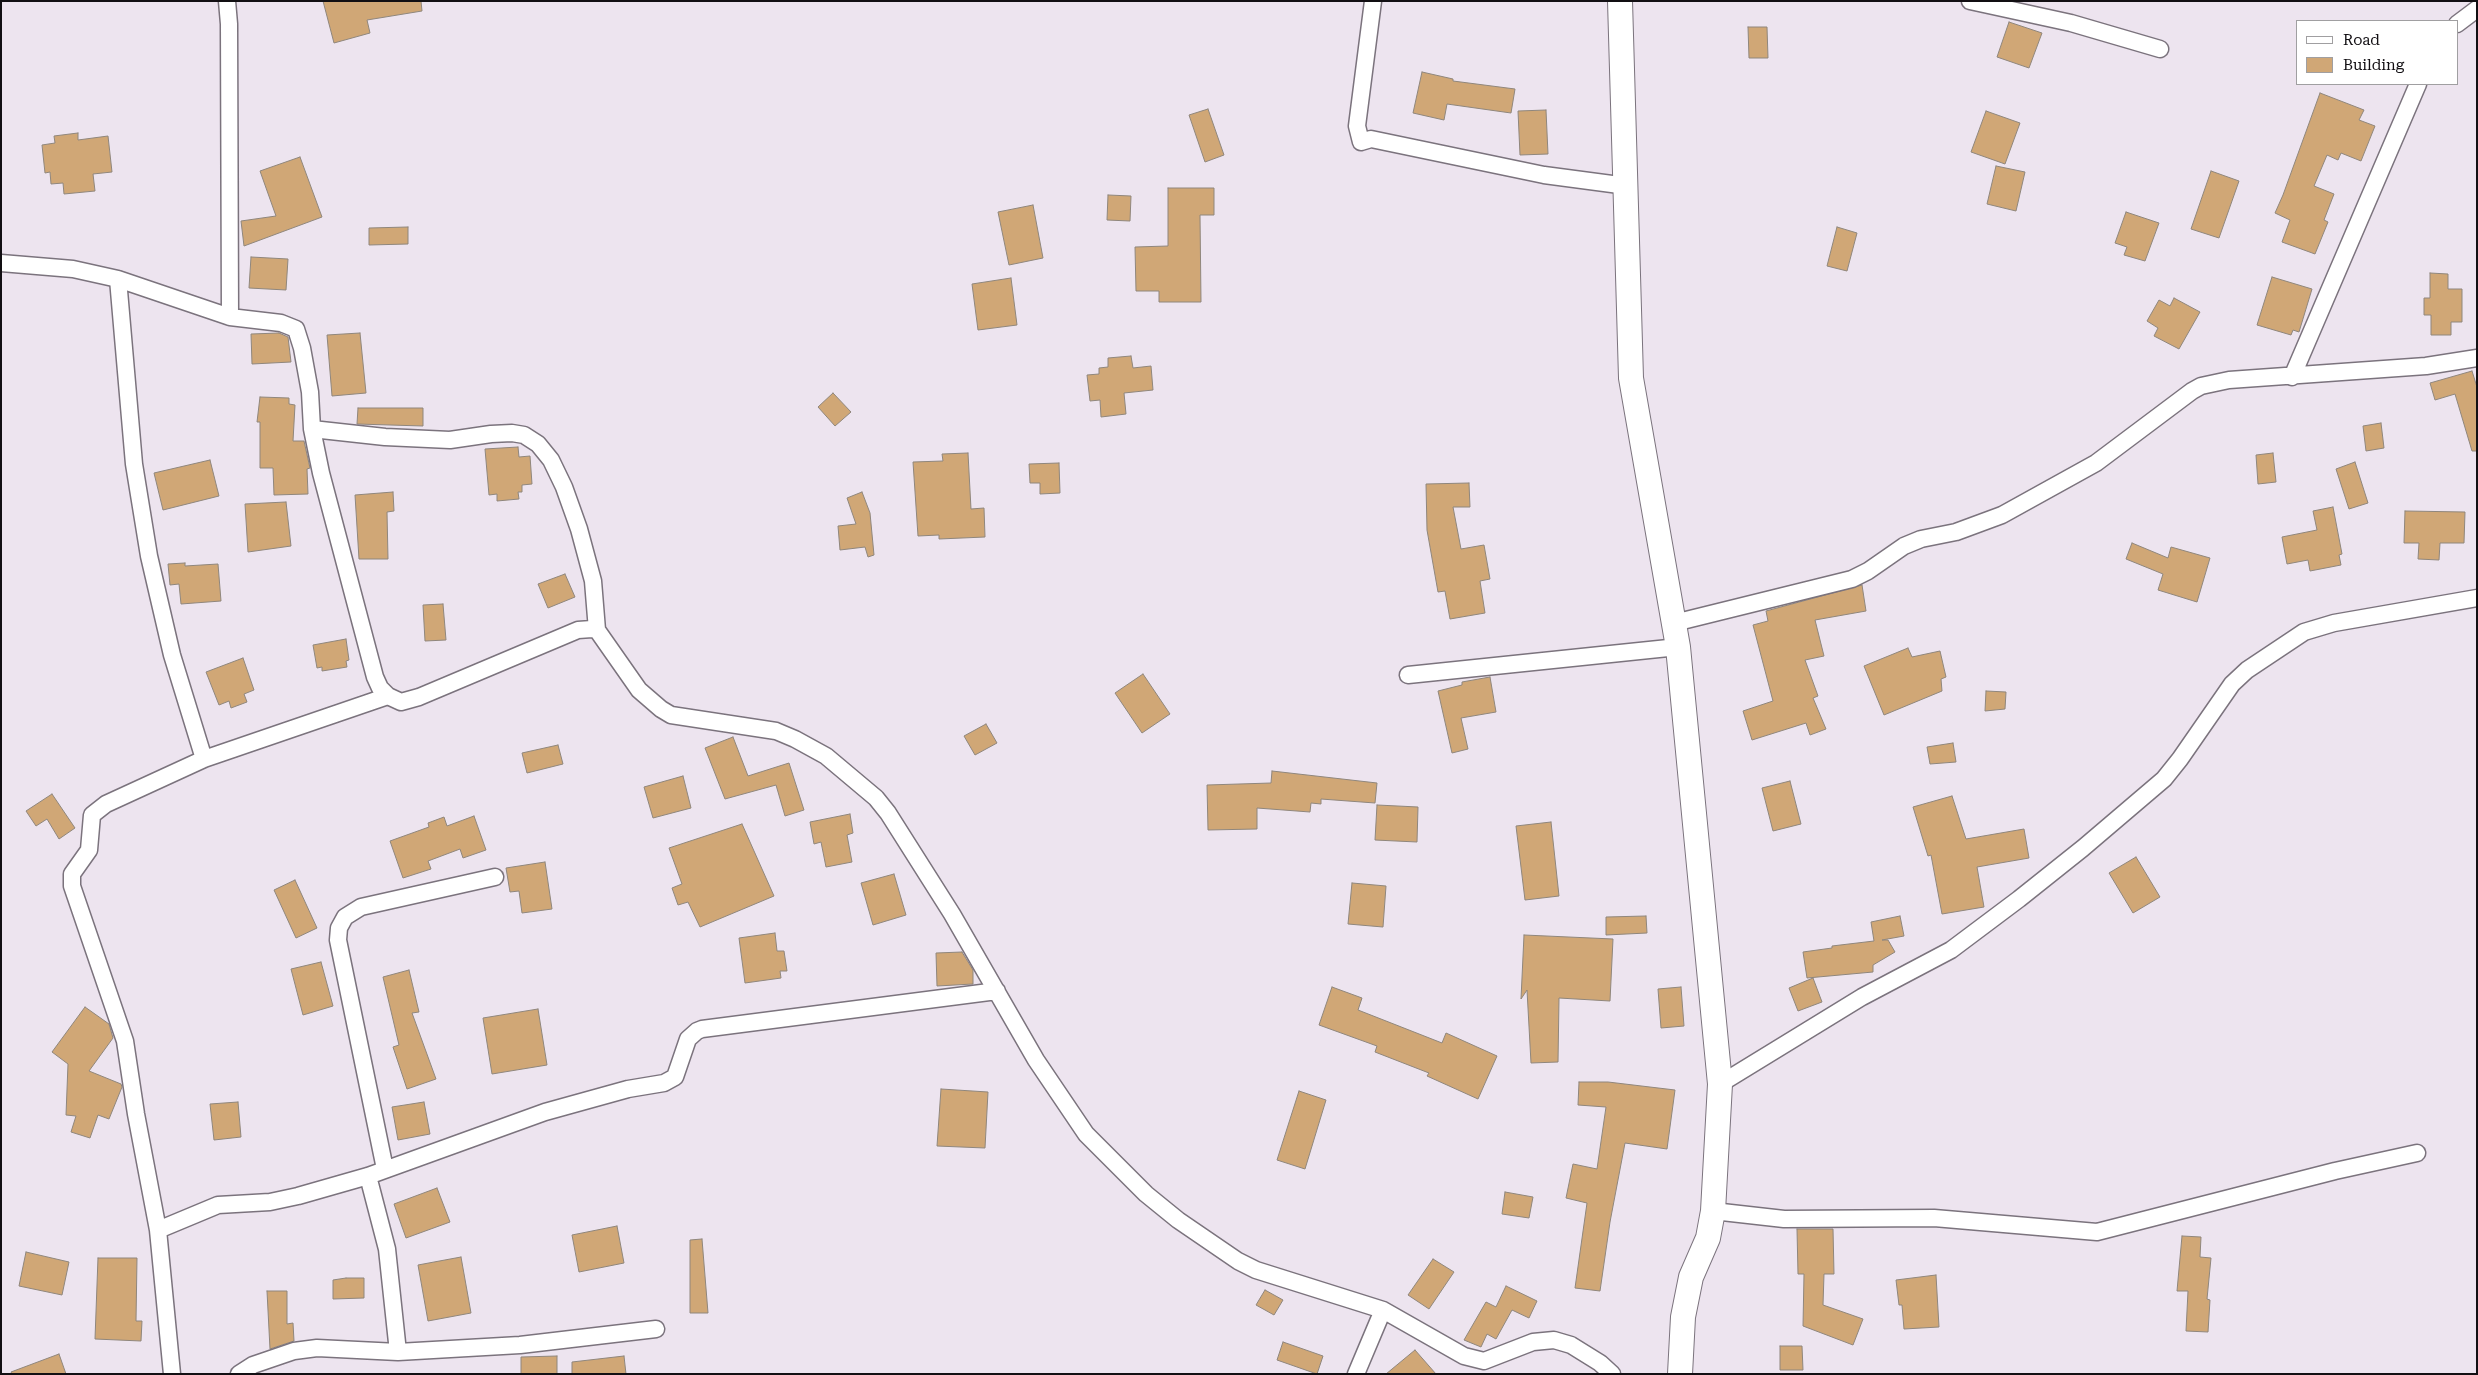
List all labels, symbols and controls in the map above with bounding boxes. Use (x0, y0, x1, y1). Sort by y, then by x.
legend (2296, 20, 2458, 85)
text: Road (2343, 31, 2380, 49)
text: Building (2343, 56, 2404, 74)

